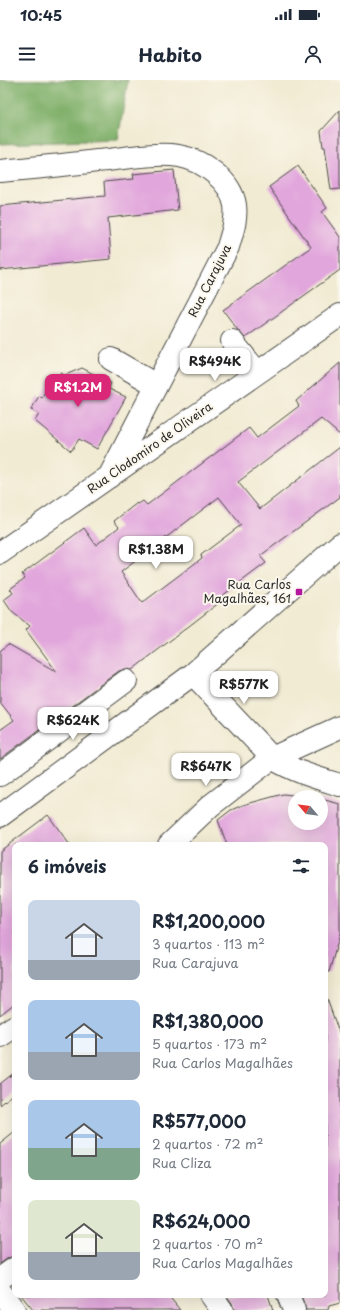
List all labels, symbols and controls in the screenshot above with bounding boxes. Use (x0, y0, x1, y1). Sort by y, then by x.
text: 10:45 (20, 3, 62, 26)
text: Habito (138, 41, 202, 68)
icon: menu (16, 43, 38, 65)
icon: person (302, 43, 324, 65)
street label: Rua Carajuva (183, 240, 236, 320)
pin: R$494K (182, 348, 248, 382)
text: R$494K (189, 351, 241, 370)
pin: R$1.2M (45, 374, 111, 408)
text: R$1.2M (54, 377, 102, 396)
street label: Rua Clodomiro de Oliveira (83, 397, 216, 497)
pin: R$1.38M (119, 536, 193, 570)
text: R$1.38M (128, 539, 184, 558)
place label: Rua Carlos Magalhães, 161 (203, 575, 292, 607)
marker: Rua Carlos Magalhães, 161 (294, 587, 304, 597)
pin: R$577K (211, 671, 277, 705)
text: R$577K (219, 674, 269, 693)
pin: R$624K (40, 707, 106, 741)
text: R$624K (46, 710, 100, 729)
pin: R$647K (173, 753, 239, 787)
text: R$647K (180, 756, 232, 775)
north arrow (288, 790, 328, 830)
map controls (288, 790, 328, 830)
text: 6 imóveis (28, 853, 106, 879)
icon: filters (290, 855, 312, 877)
text: R$1,200,000 (152, 908, 265, 934)
icon: home (60, 916, 108, 964)
text: 3 quartos · 113 m² (152, 934, 265, 953)
text: Rua Carajuva (152, 953, 238, 972)
text: R$1,380,000 (152, 1008, 264, 1034)
icon: home (60, 1016, 108, 1064)
text: 5 quartos · 173 m² (152, 1034, 267, 1053)
text: Rua Carlos Magalhães (152, 1053, 293, 1072)
text: R$577,000 (152, 1108, 246, 1134)
icon: home (60, 1116, 108, 1164)
text: 2 quartos · 72 m² (152, 1134, 263, 1153)
text: Rua Cliza (152, 1153, 211, 1172)
text: R$624,000 (152, 1208, 250, 1234)
icon: home (60, 1216, 108, 1264)
text: 2 quartos · 70 m² (152, 1234, 263, 1253)
text: Rua Carlos Magalhães (152, 1253, 293, 1272)

